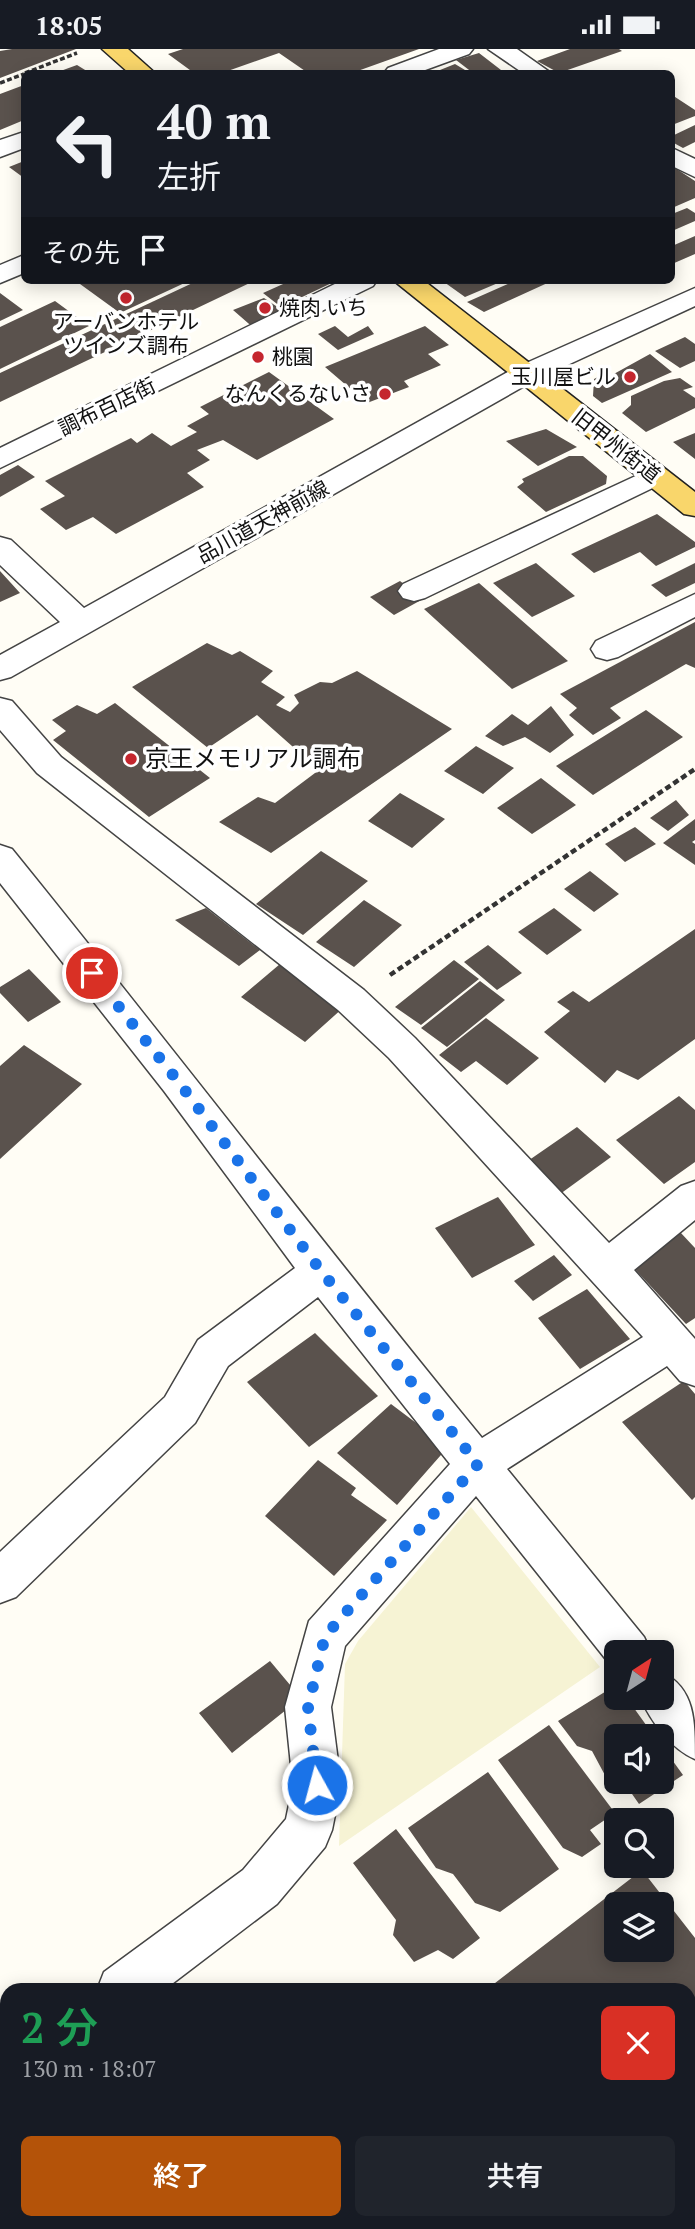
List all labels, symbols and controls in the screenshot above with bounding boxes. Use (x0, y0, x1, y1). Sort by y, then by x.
text: 18:05 (35, 8, 103, 42)
text: 40 m (157, 88, 271, 153)
icon: left (42, 98, 133, 189)
text: 左折 (157, 155, 221, 197)
icon: arrive (134, 231, 172, 269)
text: その先 (42, 235, 120, 269)
marker: アーバンホテル ツインズ調布 (118, 290, 134, 306)
place label: 焼肉 いち (279, 293, 368, 321)
marker: 焼肉 いち (257, 300, 273, 316)
place label: アーバンホテル ツインズ調布 (53, 307, 199, 359)
place label: 桃園 (272, 342, 314, 370)
marker: 桃園 (250, 349, 266, 365)
place label: 玉川屋ビル (511, 362, 616, 390)
marker: 玉川屋ビル (622, 369, 638, 385)
street label: 調布百店街 (53, 371, 160, 442)
place label: なんくるないさ (224, 379, 371, 407)
marker: なんくるないさ (377, 386, 393, 402)
street label: 旧甲州街道 (567, 402, 667, 489)
street label: 品川道天神前線 (191, 473, 334, 569)
place label: 京王メモリアル調布 (145, 742, 361, 774)
marker: 京王メモリアル調布 (123, 751, 139, 767)
pin (62, 943, 122, 1003)
icon: arrive (73, 954, 111, 992)
north arrow (604, 1640, 674, 1710)
map controls (604, 1640, 674, 1962)
button: sound (604, 1724, 674, 1794)
position arrow (280, 1748, 354, 1822)
button: search (604, 1808, 674, 1878)
button: layers (604, 1892, 674, 1962)
text: 2 分 (21, 1999, 98, 2055)
button: close (601, 2006, 675, 2080)
text: 130 m · 18:07 (21, 2053, 156, 2084)
button: 終了 (21, 2136, 341, 2216)
button: 共有 (355, 2136, 675, 2216)

